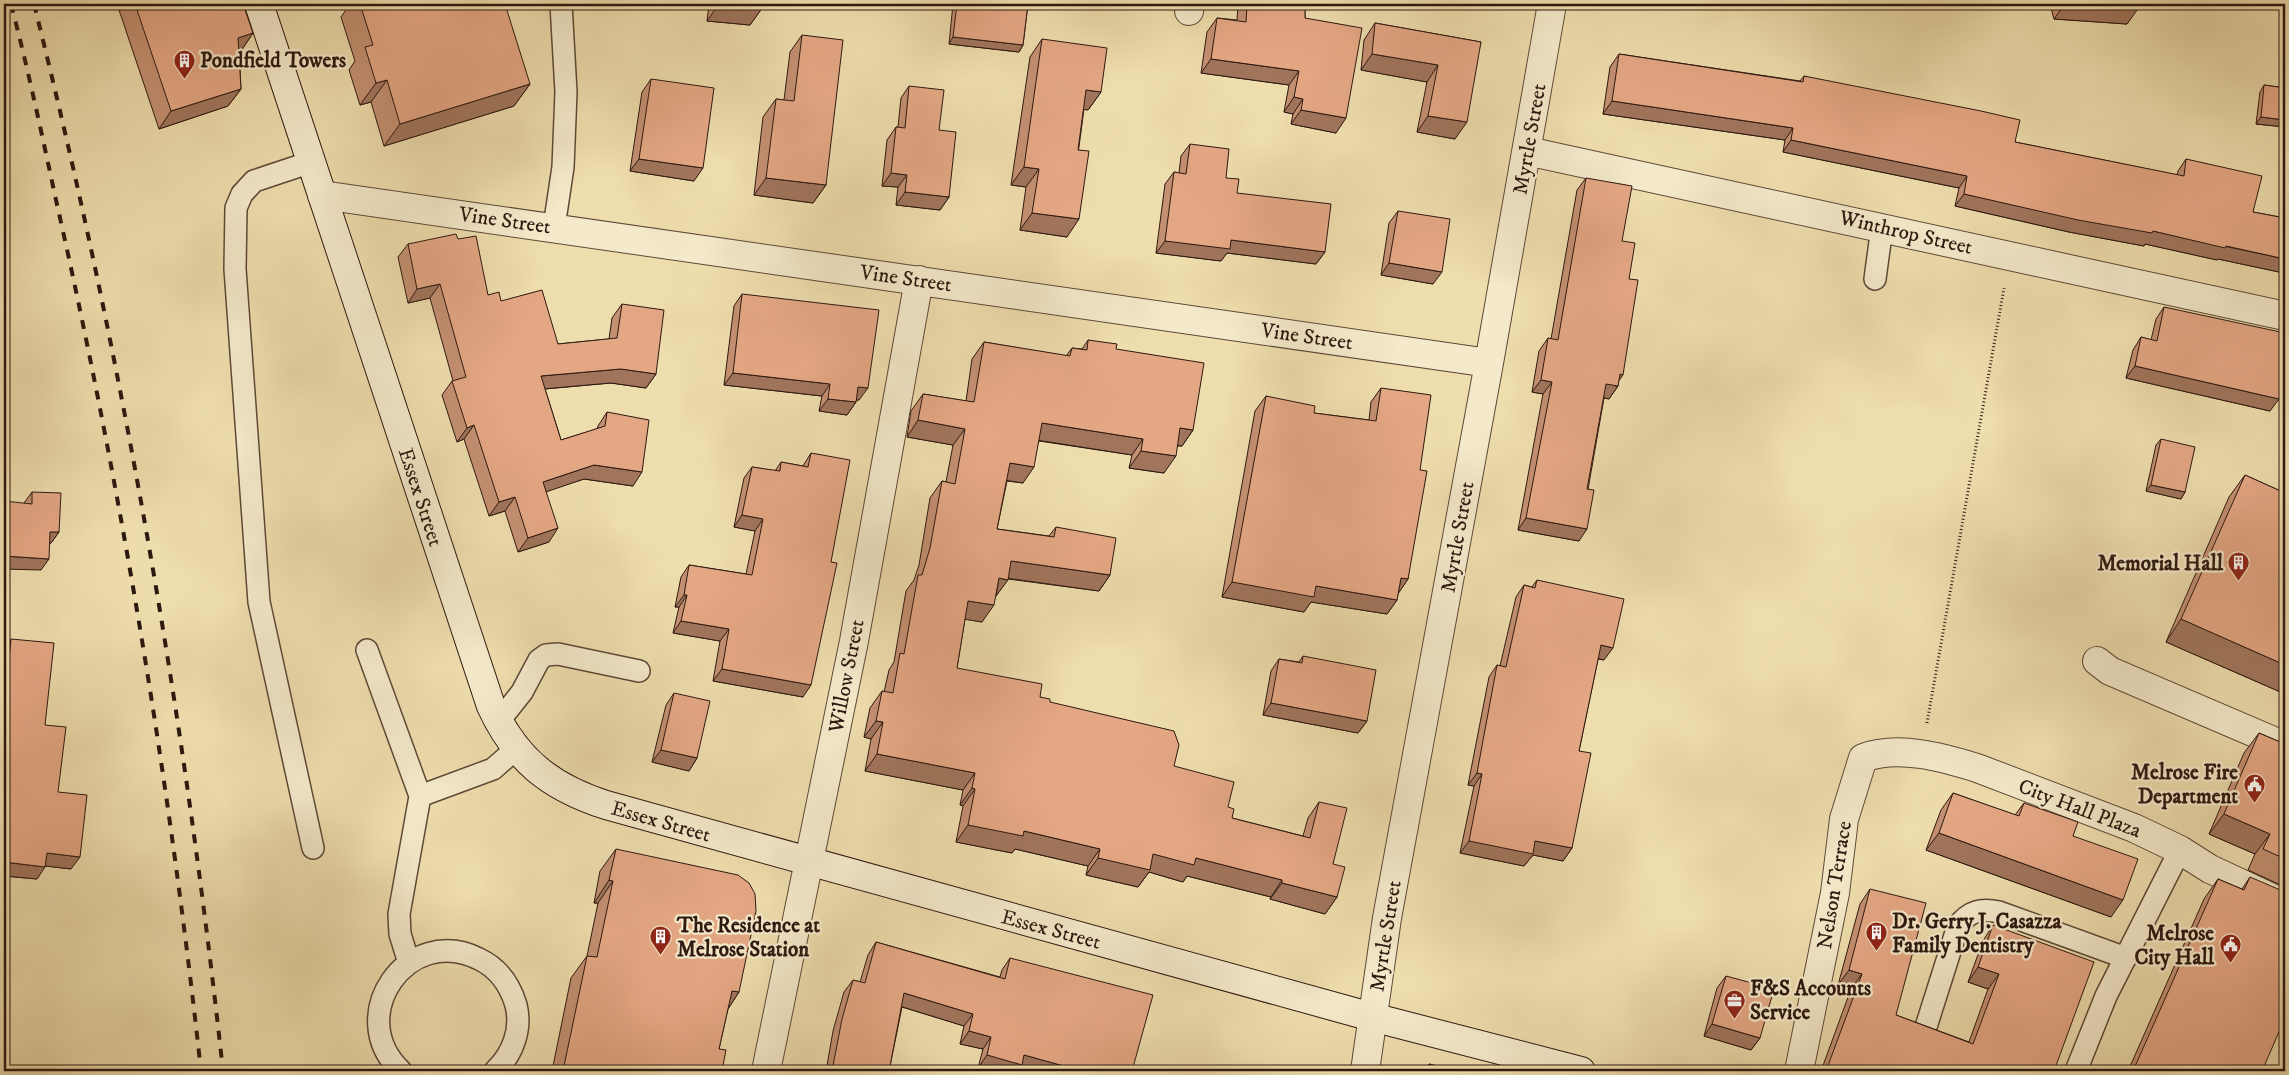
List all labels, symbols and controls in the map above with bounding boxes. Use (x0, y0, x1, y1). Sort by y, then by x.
building icon: Pondfield Towers (172, 48, 196, 79)
place label: Pondfield Towers (200, 48, 346, 74)
street label: Myrtle Street (1507, 81, 1553, 197)
street label: Vine Street (456, 202, 553, 240)
street label: Winthrop Street (1836, 205, 1975, 261)
street label: Vine Street (857, 260, 954, 298)
street label: Vine Street (1258, 318, 1355, 356)
street label: Essex Street (392, 445, 448, 550)
street label: Myrtle Street (1435, 479, 1481, 595)
place label: Memorial Hall (2097, 551, 2224, 577)
building icon: Memorial Hall (2227, 551, 2251, 582)
street label: Willow Street (823, 617, 871, 736)
place label: Melrose Fire Department (2131, 760, 2238, 810)
public building icon: Melrose Fire Department (2242, 772, 2266, 803)
street label: City Hall Plaza (2015, 774, 2145, 844)
street label: Essex Street (608, 795, 714, 849)
street label: Nelson Terrace (1812, 819, 1858, 951)
street label: Myrtle Street (1364, 878, 1408, 994)
street label: Essex Street (998, 904, 1104, 956)
place label: Dr. Gerry J. Casazza Family Dentistry (1892, 909, 2063, 959)
place label: The Residence at Melrose Station (676, 913, 820, 963)
building icon: Dr. Gerry J. Casazza Family Dentistry (1864, 921, 1888, 952)
place label: Melrose City Hall (2134, 921, 2215, 971)
building icon: The Residence at Melrose Station (649, 925, 673, 956)
public building icon: Melrose City Hall (2218, 933, 2242, 964)
place label: F&S Accounts Service (1750, 976, 1871, 1026)
office icon: F&S Accounts Service (1722, 988, 1746, 1019)

